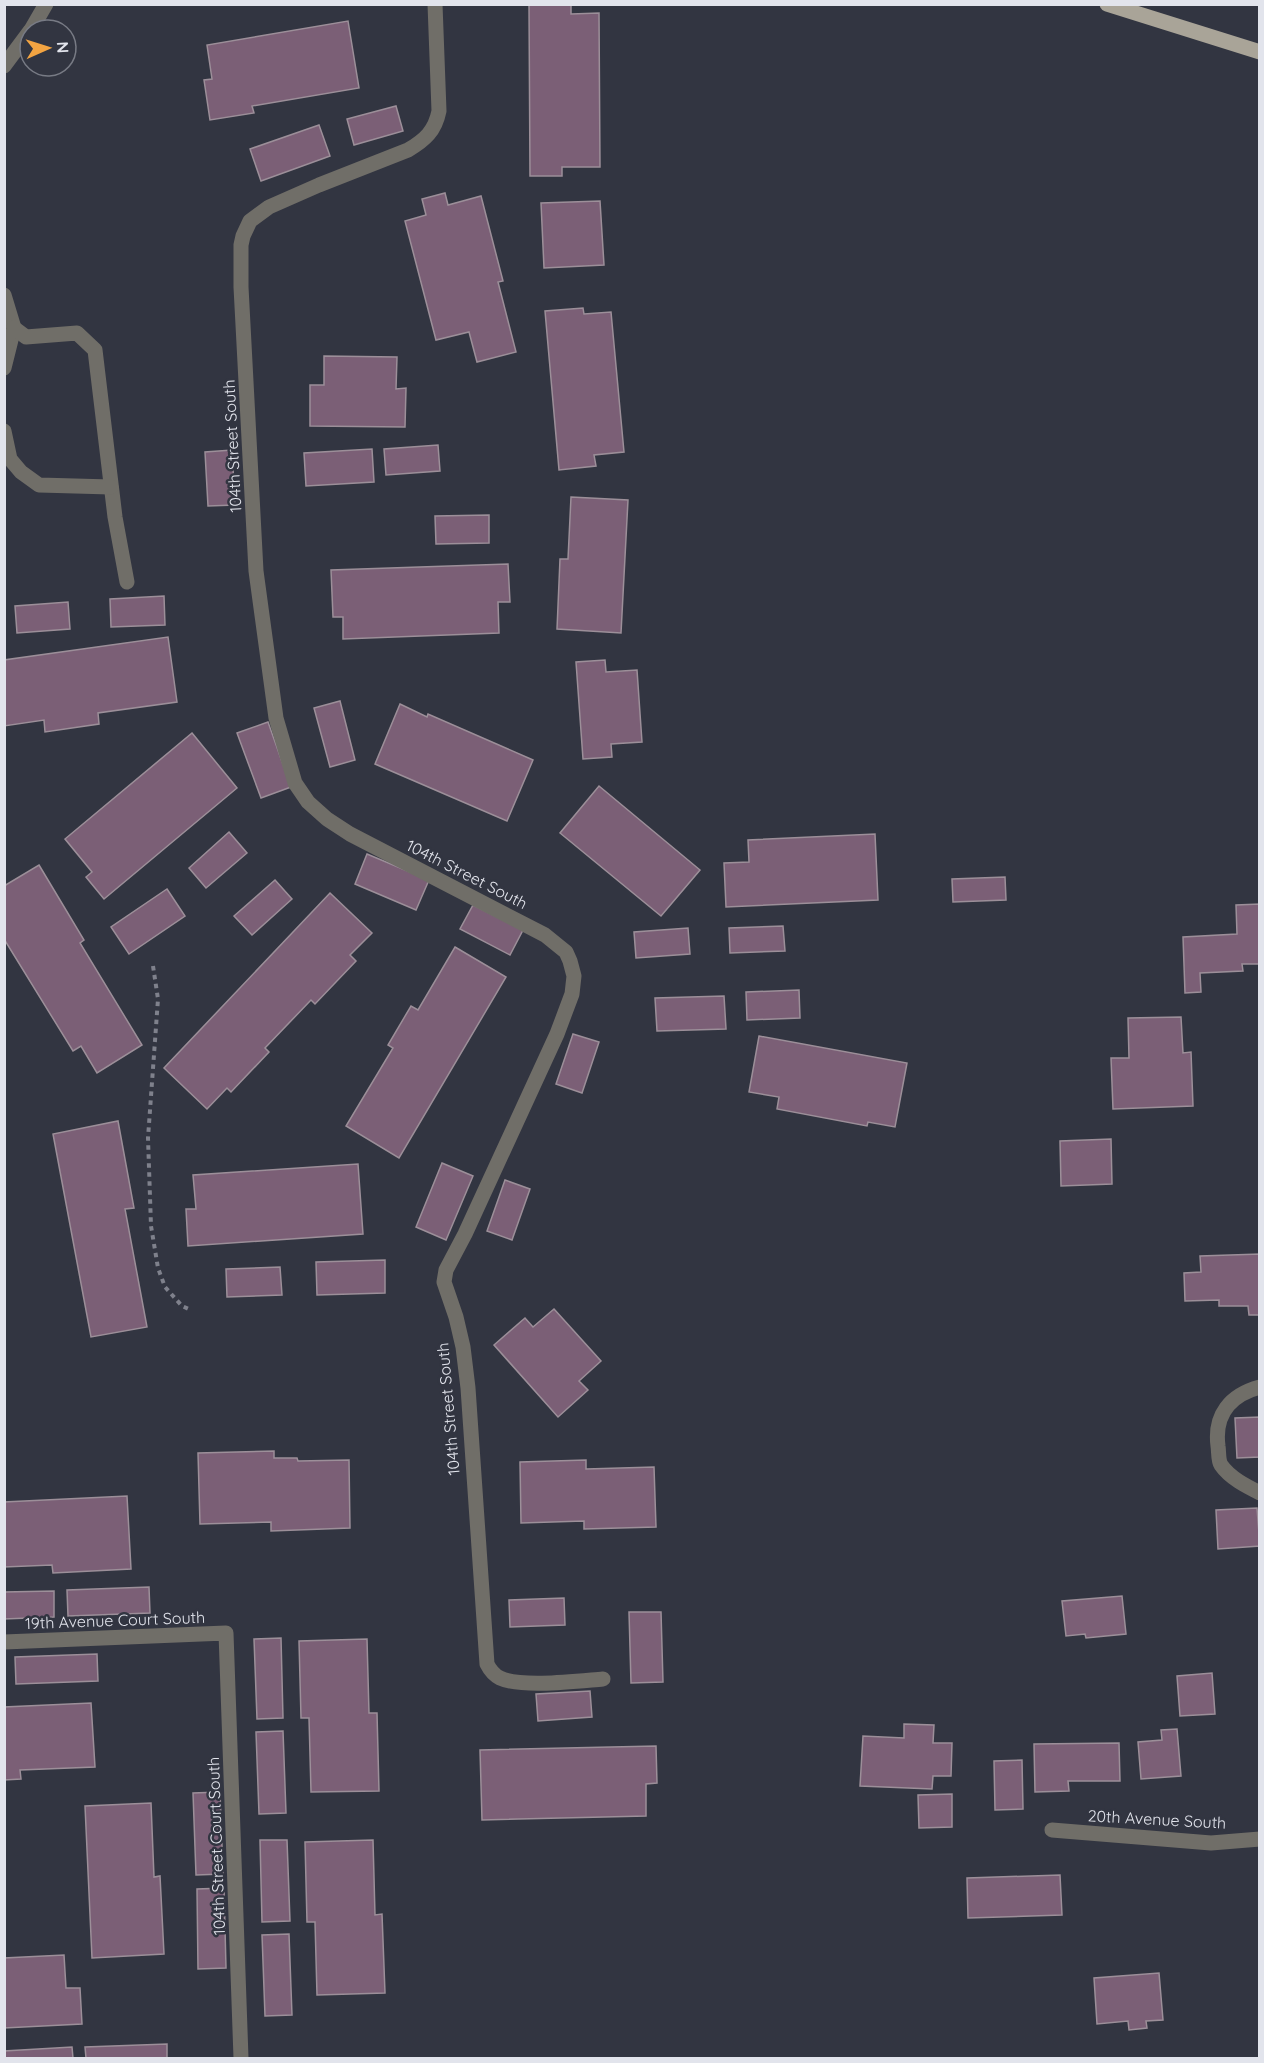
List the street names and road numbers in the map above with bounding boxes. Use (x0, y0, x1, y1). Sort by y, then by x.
street label: 104th Street South (219, 379, 245, 513)
street label: 104th Street South (403, 835, 531, 913)
street label: 104th Street South (432, 1342, 464, 1476)
street label: 19th Avenue Court South (25, 1607, 205, 1633)
street label: 104th Street Court South (203, 1757, 229, 1935)
street label: 20th Avenue South (1087, 1805, 1227, 1833)

